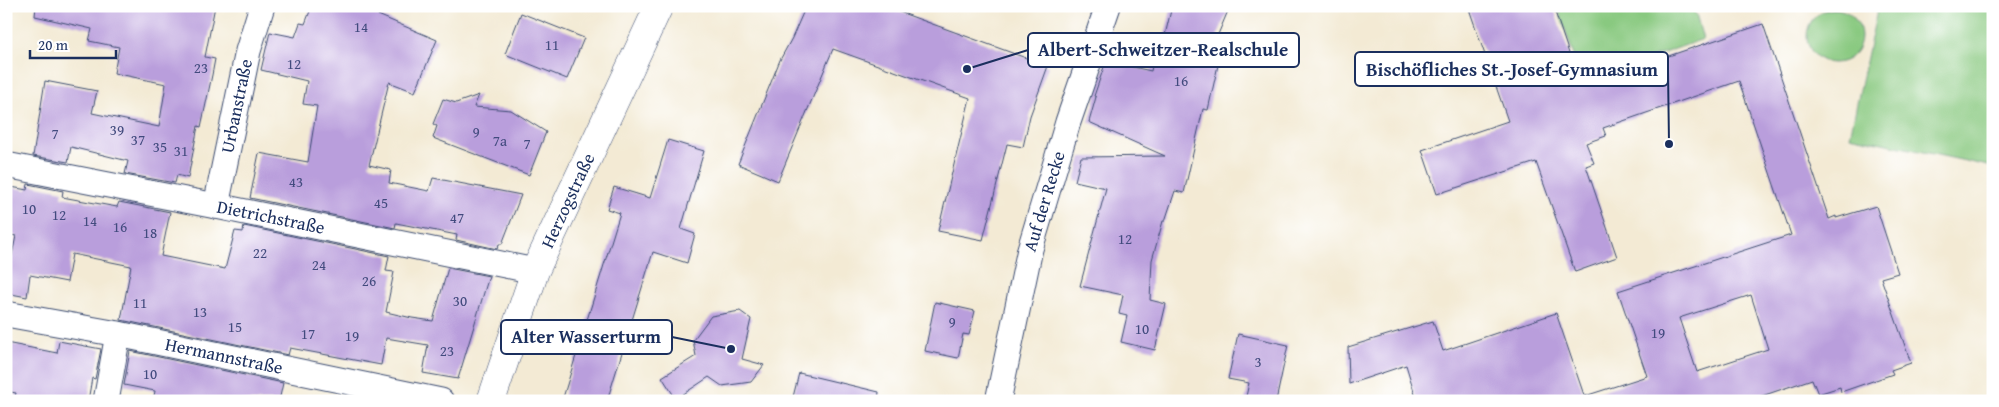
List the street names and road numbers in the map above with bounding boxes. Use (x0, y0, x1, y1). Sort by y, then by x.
street label: Urbanstraße (213, 56, 259, 156)
street label: Herzogstraße (534, 148, 601, 252)
street label: Auf der Recke (1016, 148, 1072, 255)
street label: Dietrichstraße (215, 193, 327, 241)
street label: Hermannstraße (163, 330, 285, 381)

